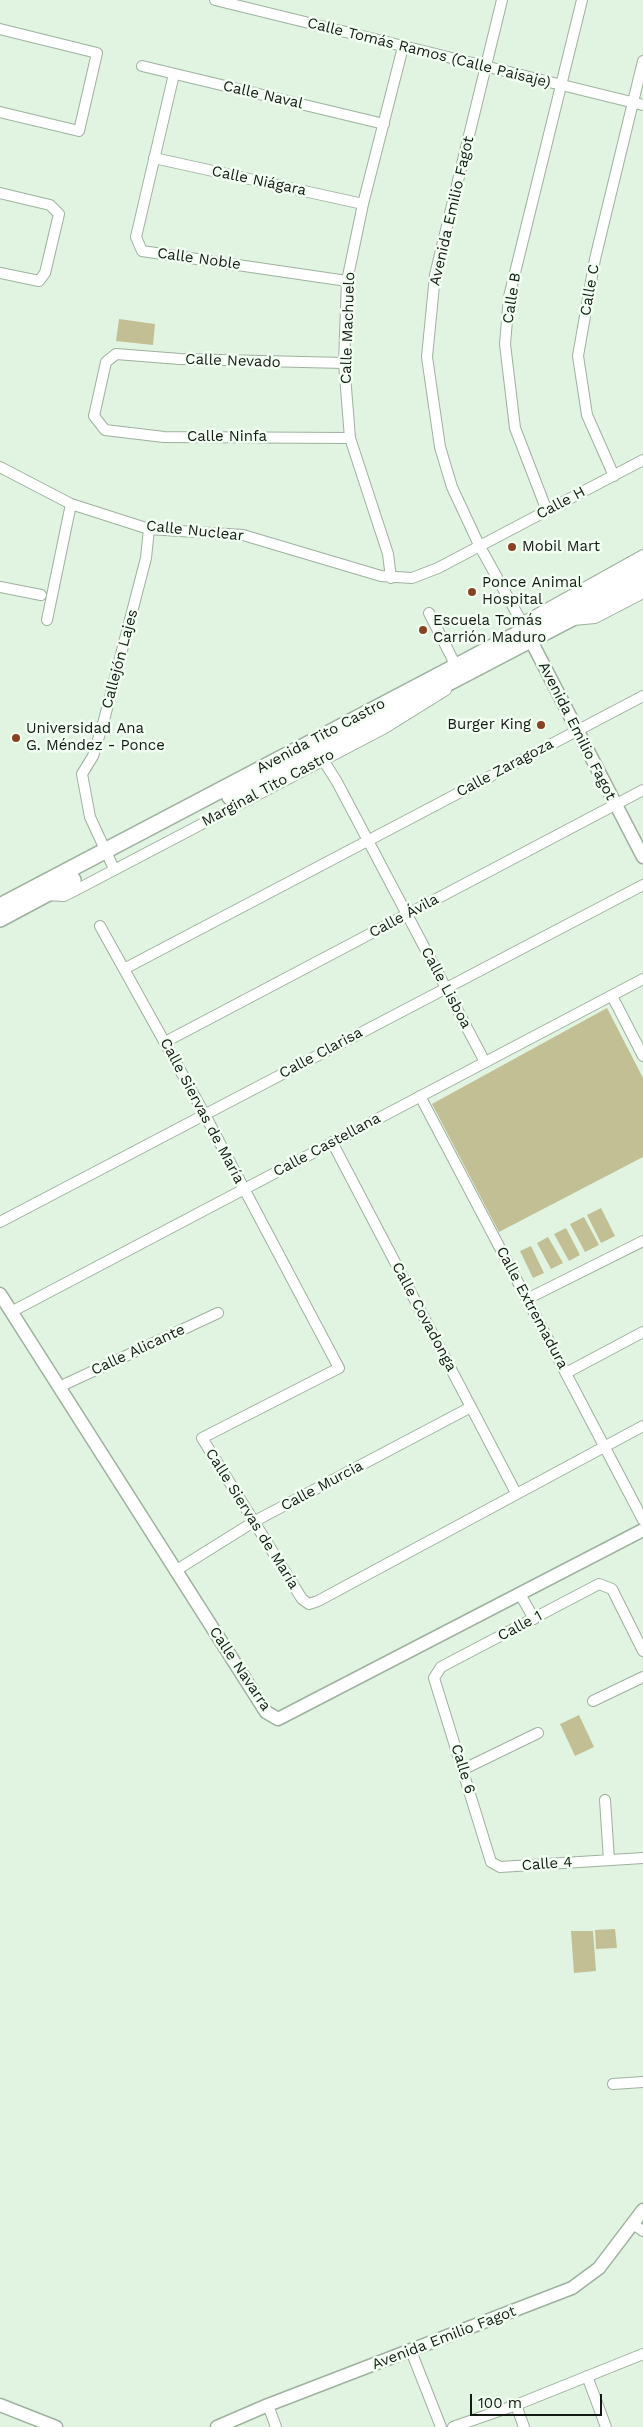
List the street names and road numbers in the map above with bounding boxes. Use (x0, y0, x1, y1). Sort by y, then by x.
street label: Calle Tomás Ramos (Calle Paisaje) (305, 14, 553, 92)
street label: Calle Naval (221, 77, 305, 113)
street label: Avenida Emilio Fagot (426, 135, 478, 287)
street label: Calle Niágara (210, 162, 308, 200)
street label: Calle Noble (156, 244, 242, 274)
street label: Calle C (577, 263, 603, 317)
street label: Calle B (499, 271, 525, 325)
street label: Calle Machuelo (337, 272, 359, 384)
street label: Calle Nevado (185, 350, 281, 372)
street label: Calle Ninfa (187, 428, 267, 446)
street label: Calle H (533, 483, 589, 523)
street label: Calle Nuclear (145, 517, 245, 545)
street label: Callejón Lajes (98, 607, 142, 711)
street label: Avenida Emilio Fagot (534, 659, 620, 803)
street label: Avenida Tito Castro (254, 694, 388, 778)
street label: Calle Zaragoza (453, 735, 557, 801)
street label: Marginal Tito Castro (199, 745, 337, 831)
street label: Calle Ávila (366, 890, 442, 942)
street label: Calle Lisboa (417, 944, 475, 1032)
street label: Calle Clarisa (276, 1024, 366, 1082)
street label: Calle Siervas de María (156, 1035, 248, 1187)
street label: Calle Castellana (270, 1109, 384, 1181)
street label: Calle Extremadura (492, 1244, 572, 1372)
street label: Calle Covadonga (388, 1259, 460, 1375)
street label: Calle Alicante (88, 1320, 188, 1380)
street label: Calle Siervas de María (201, 1445, 303, 1593)
street label: Calle Murcia (278, 1457, 366, 1515)
street label: Calle 1 (495, 1607, 545, 1645)
street label: Calle Navarra (205, 1624, 275, 1714)
street label: Calle 6 (447, 1742, 479, 1796)
street label: Calle 4 (521, 1853, 573, 1875)
street label: Avenida Emilio Fagot (369, 2302, 519, 2374)

